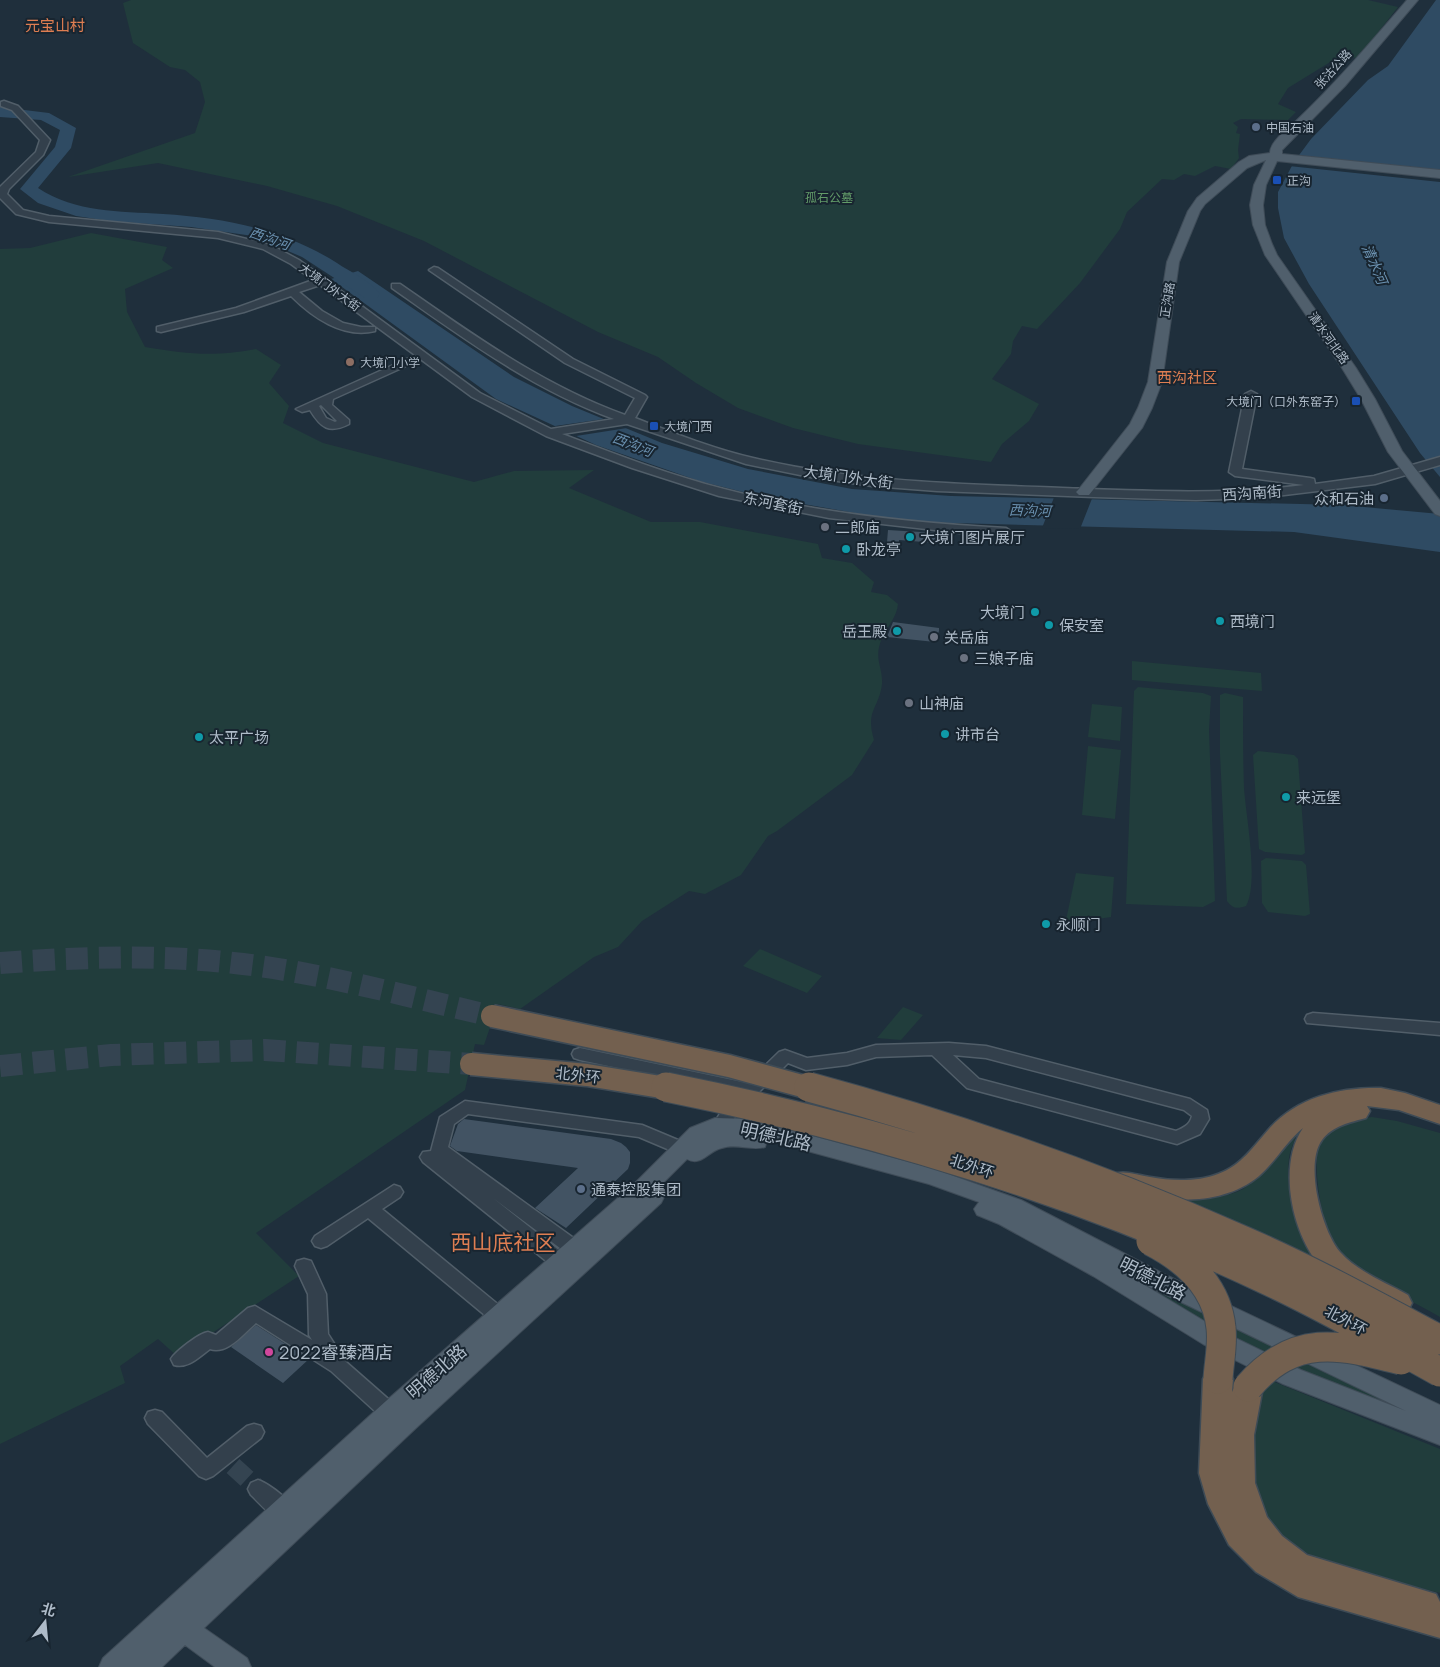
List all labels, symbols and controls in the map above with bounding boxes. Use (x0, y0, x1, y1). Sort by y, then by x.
district label: 元宝山村 (25, 15, 85, 36)
street label: 张沽公路 (1311, 45, 1355, 93)
place label: 中国石油 (1266, 119, 1314, 136)
marker: 中国石油 (1250, 121, 1262, 133)
place label: 正沟 (1287, 172, 1311, 189)
marker: 正沟 (1271, 174, 1283, 186)
park label: 孤石公墓 (805, 189, 853, 206)
water label: 西沟河 (247, 222, 296, 255)
water label: 清水河 (1358, 241, 1393, 290)
street label: 大境门外大街 (296, 259, 364, 315)
street label: 正沟路 (1156, 281, 1178, 319)
street label: 清水河北路 (1305, 309, 1353, 367)
place label: 大境门小学 (360, 354, 420, 371)
marker: 大境门小学 (344, 356, 356, 368)
district label: 西沟社区 (1157, 367, 1217, 388)
place label: 大境门（口外东窑子） (1226, 393, 1346, 410)
marker: 大境门（口外东窑子） (1350, 395, 1362, 407)
place label: 大境门西 (664, 418, 712, 435)
marker: 大境门西 (648, 420, 660, 432)
water label: 西沟河 (610, 428, 659, 461)
street label: 大境门外大街 (802, 460, 894, 494)
street label: 西沟南街 (1221, 480, 1283, 506)
street label: 东河套街 (741, 486, 805, 520)
place label: 众和石油 (1314, 488, 1374, 509)
marker: 众和石油 (1378, 492, 1390, 504)
water label: 西沟河 (1009, 500, 1054, 520)
place label: 二郎庙 (835, 517, 880, 538)
marker: 二郎庙 (819, 521, 831, 533)
place label: 大境门图片展厅 (920, 527, 1025, 548)
marker: 大境门图片展厅 (904, 531, 916, 543)
place label: 卧龙亭 (856, 539, 901, 560)
marker: 卧龙亭 (840, 543, 852, 555)
place label: 大境门 (980, 602, 1025, 623)
marker: 大境门 (1029, 606, 1041, 618)
place label: 西境门 (1230, 611, 1275, 632)
place label: 保安室 (1059, 615, 1104, 636)
marker: 西境门 (1214, 615, 1226, 627)
marker: 保安室 (1043, 619, 1055, 631)
place label: 岳王殿 (842, 621, 887, 642)
marker: 岳王殿 (891, 625, 903, 637)
place label: 关岳庙 (944, 627, 989, 648)
marker: 关岳庙 (928, 631, 940, 643)
place label: 三娘子庙 (974, 648, 1034, 669)
marker: 三娘子庙 (958, 652, 970, 664)
place label: 山神庙 (919, 693, 964, 714)
marker: 山神庙 (903, 697, 915, 709)
place label: 讲市台 (955, 724, 1000, 745)
place label: 太平广场 (209, 727, 269, 748)
marker: 讲市台 (939, 728, 951, 740)
marker: 太平广场 (193, 731, 205, 743)
place label: 来远堡 (1296, 787, 1341, 808)
marker: 来远堡 (1280, 791, 1292, 803)
place label: 永顺门 (1056, 914, 1101, 935)
marker: 永顺门 (1040, 918, 1052, 930)
street label: 北外环 (555, 1062, 601, 1088)
street label: 明德北路 (738, 1116, 814, 1156)
street label: 北外环 (947, 1149, 997, 1183)
place label: 通泰控股集团 (591, 1179, 681, 1200)
marker: 通泰控股集团 (575, 1183, 587, 1195)
district label: 西山底社区 (451, 1228, 556, 1256)
street label: 明德北路 (1115, 1251, 1191, 1305)
street label: 北外环 (1321, 1300, 1371, 1340)
street label: 明德北路 (401, 1338, 471, 1404)
place label: 2022睿臻酒店 (279, 1340, 393, 1364)
marker: 2022睿臻酒店 (263, 1346, 275, 1358)
north arrow (20, 1597, 70, 1647)
text: 北 (39, 1598, 58, 1620)

